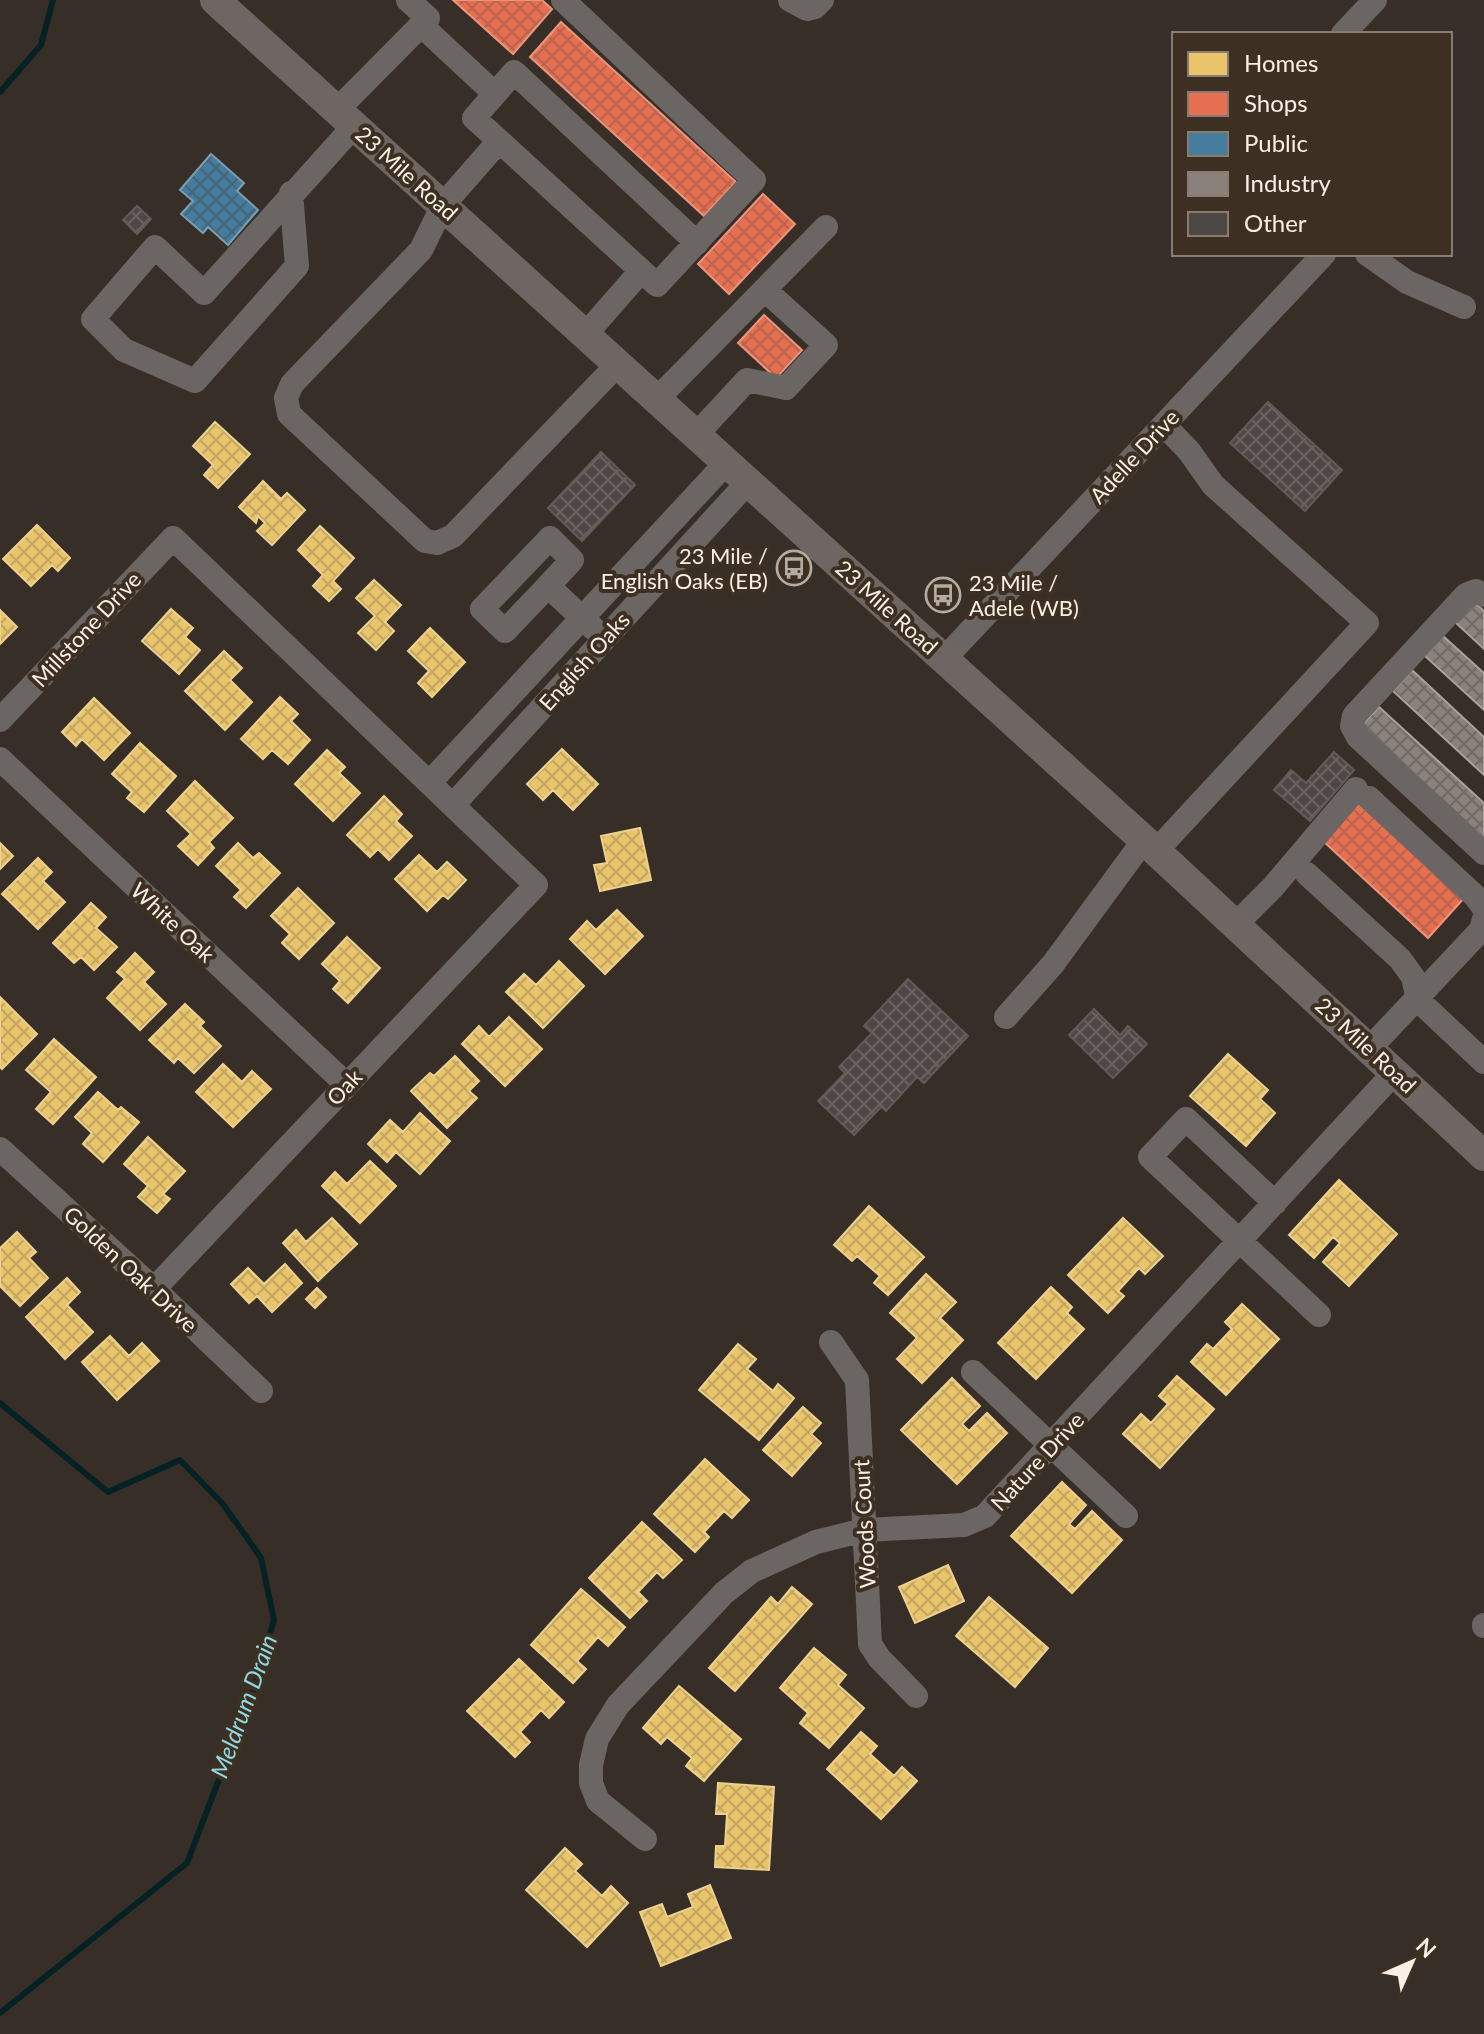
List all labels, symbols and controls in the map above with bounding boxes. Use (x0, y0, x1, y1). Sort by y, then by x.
legend (1172, 32, 1452, 256)
text: Homes (1244, 48, 1318, 77)
text: Shops (1244, 88, 1308, 117)
street label: 23 Mile Road (350, 120, 464, 226)
text: Public (1244, 128, 1308, 157)
text: Industry (1244, 168, 1331, 197)
text: Other (1244, 208, 1307, 237)
street label: Adelle Drive (1084, 403, 1184, 509)
place label: 23 Mile / English Oaks (EB) (601, 542, 768, 594)
bus stop icon: 23 Mile / English Oaks (EB) (775, 549, 813, 587)
street label: 23 Mile Road (830, 554, 944, 660)
street label: Millstone Drive (26, 566, 146, 692)
place label: 23 Mile / Adele (WB) (969, 569, 1079, 621)
bus stop icon: 23 Mile / Adele (WB) (924, 576, 962, 614)
street label: English Oaks (533, 606, 635, 716)
street label: White Oak (125, 876, 221, 968)
street label: 23 Mile Road (1310, 992, 1422, 1098)
street label: Oak (321, 1063, 368, 1111)
street label: Golden Oak Drive (59, 1200, 203, 1338)
street label: Nature Drive (985, 1406, 1089, 1516)
street label: Woods Court (847, 1459, 881, 1589)
water label: Meldrum Drain (204, 1630, 282, 1782)
north arrow (1372, 1922, 1452, 2002)
text: N (1411, 1932, 1442, 1963)

